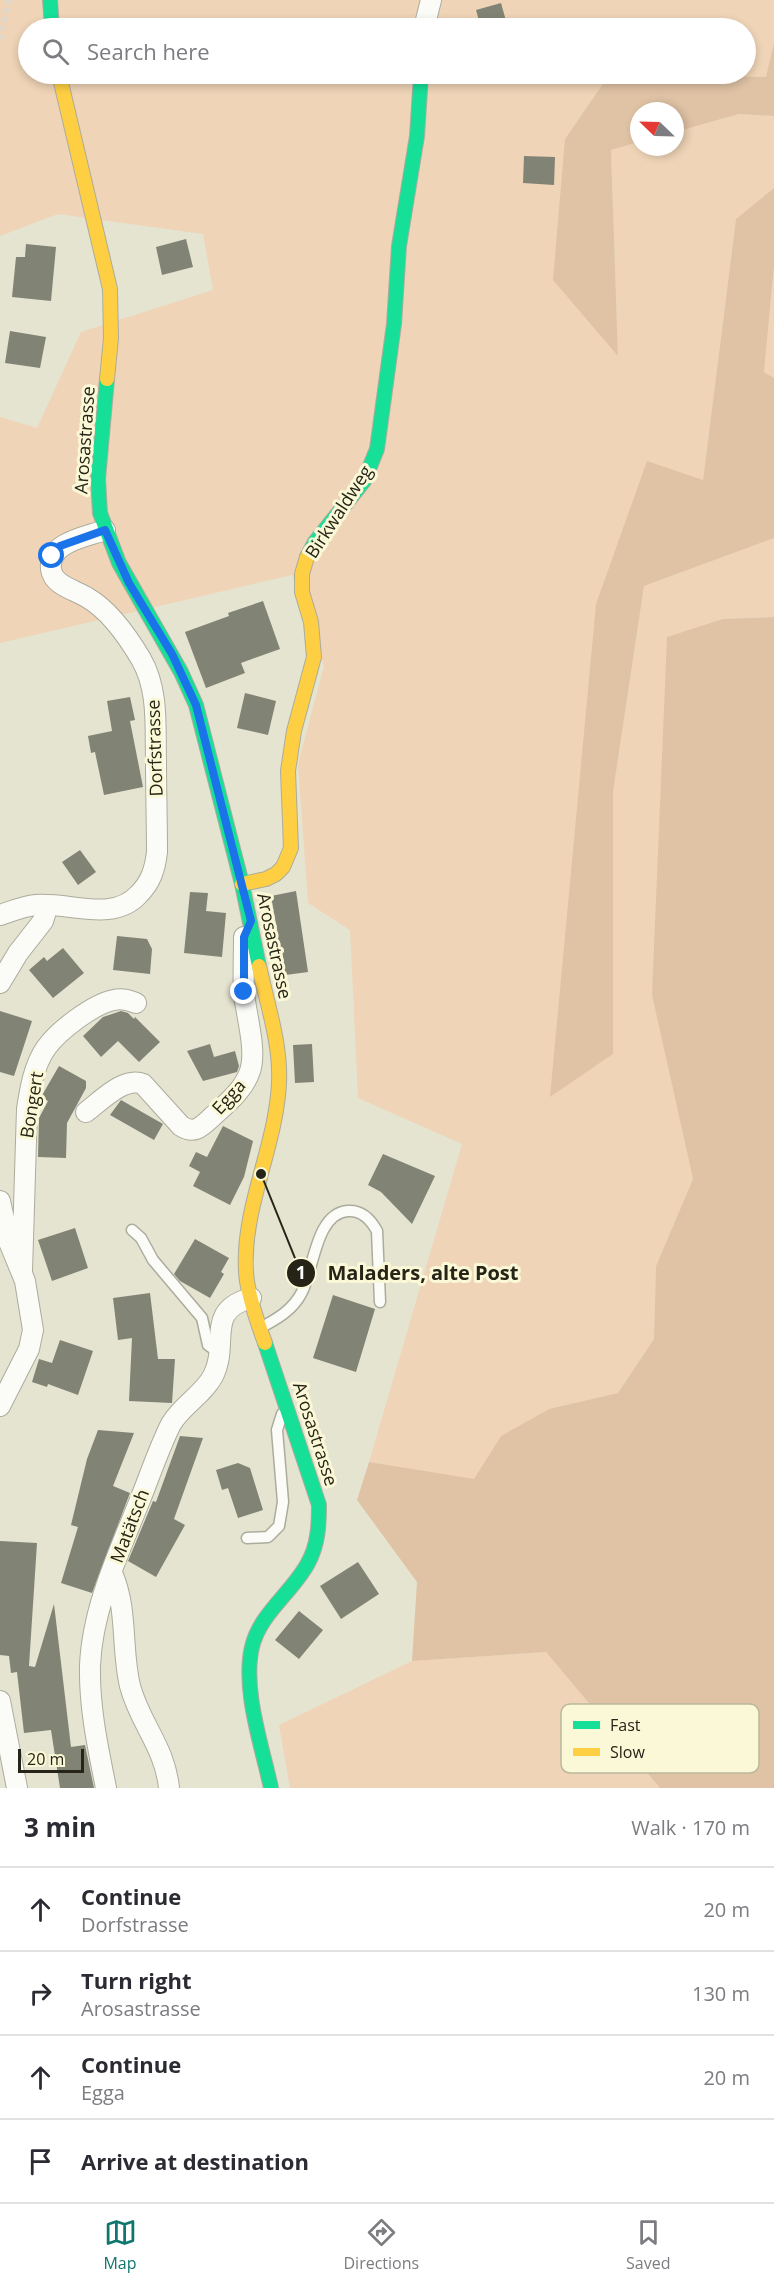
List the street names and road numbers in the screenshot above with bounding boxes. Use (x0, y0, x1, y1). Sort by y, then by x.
street label: Arosastrasse (68, 385, 100, 495)
street label: Birkwaldweg (299, 460, 377, 563)
street label: Dorfstrasse (140, 699, 168, 797)
street label: Arosastrasse (252, 891, 298, 1001)
street label: Bongert (14, 1070, 48, 1140)
street label: Egga (206, 1074, 250, 1119)
street label: Arosastrasse (288, 1379, 344, 1489)
street label: Matätsch (104, 1485, 154, 1566)

